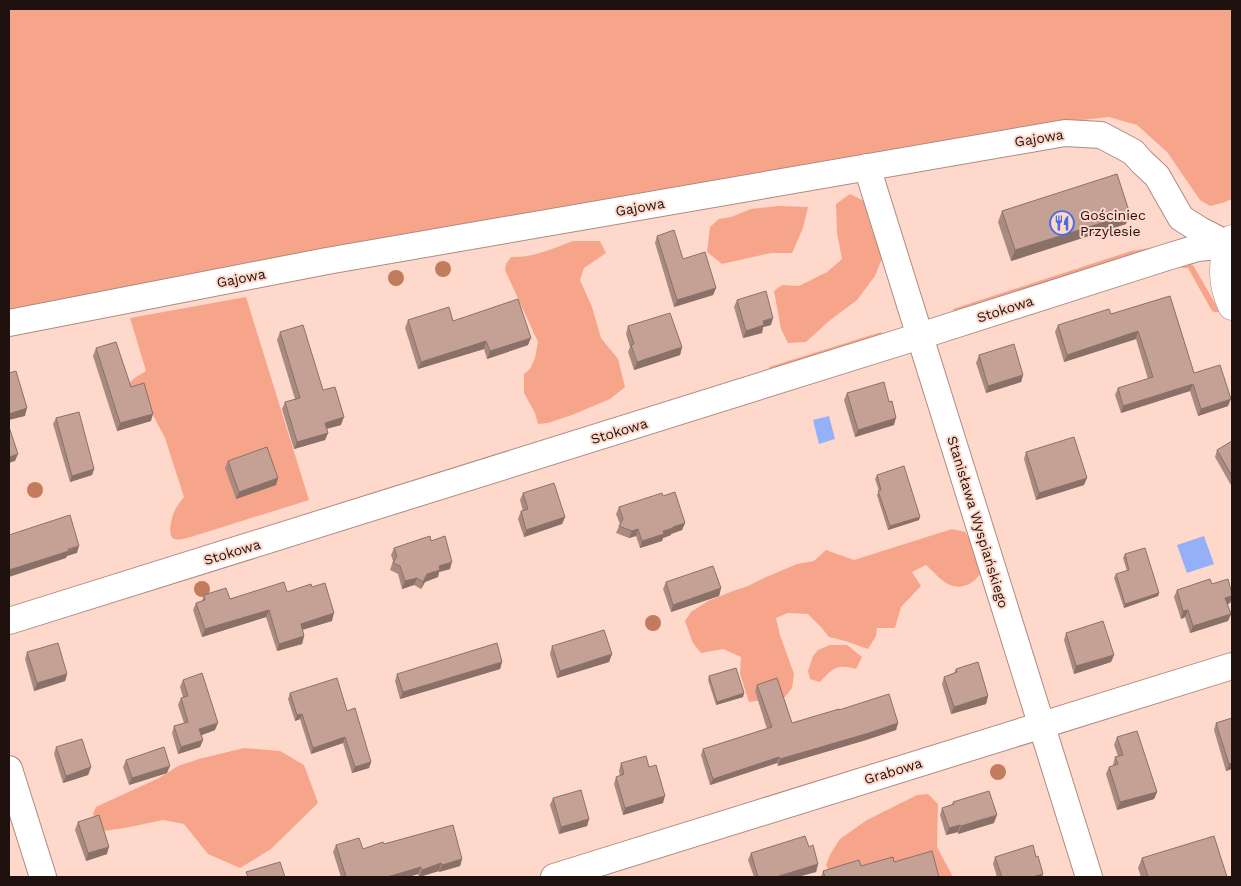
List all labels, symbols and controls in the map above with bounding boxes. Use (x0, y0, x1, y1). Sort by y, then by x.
street label: Gajowa (1013, 126, 1065, 150)
street label: Gajowa (614, 195, 666, 219)
place label: Gościniec Przylesie (1080, 207, 1146, 239)
restaurant icon: Gościniec Przylesie (1049, 210, 1075, 236)
street label: Gajowa (215, 265, 267, 291)
street label: Stokowa (975, 292, 1035, 326)
street label: Stokowa (589, 415, 649, 447)
street label: Stanisława Wyspiańskiego (944, 434, 1012, 610)
street label: Stokowa (202, 536, 262, 568)
street label: Grabowa (862, 755, 924, 787)

